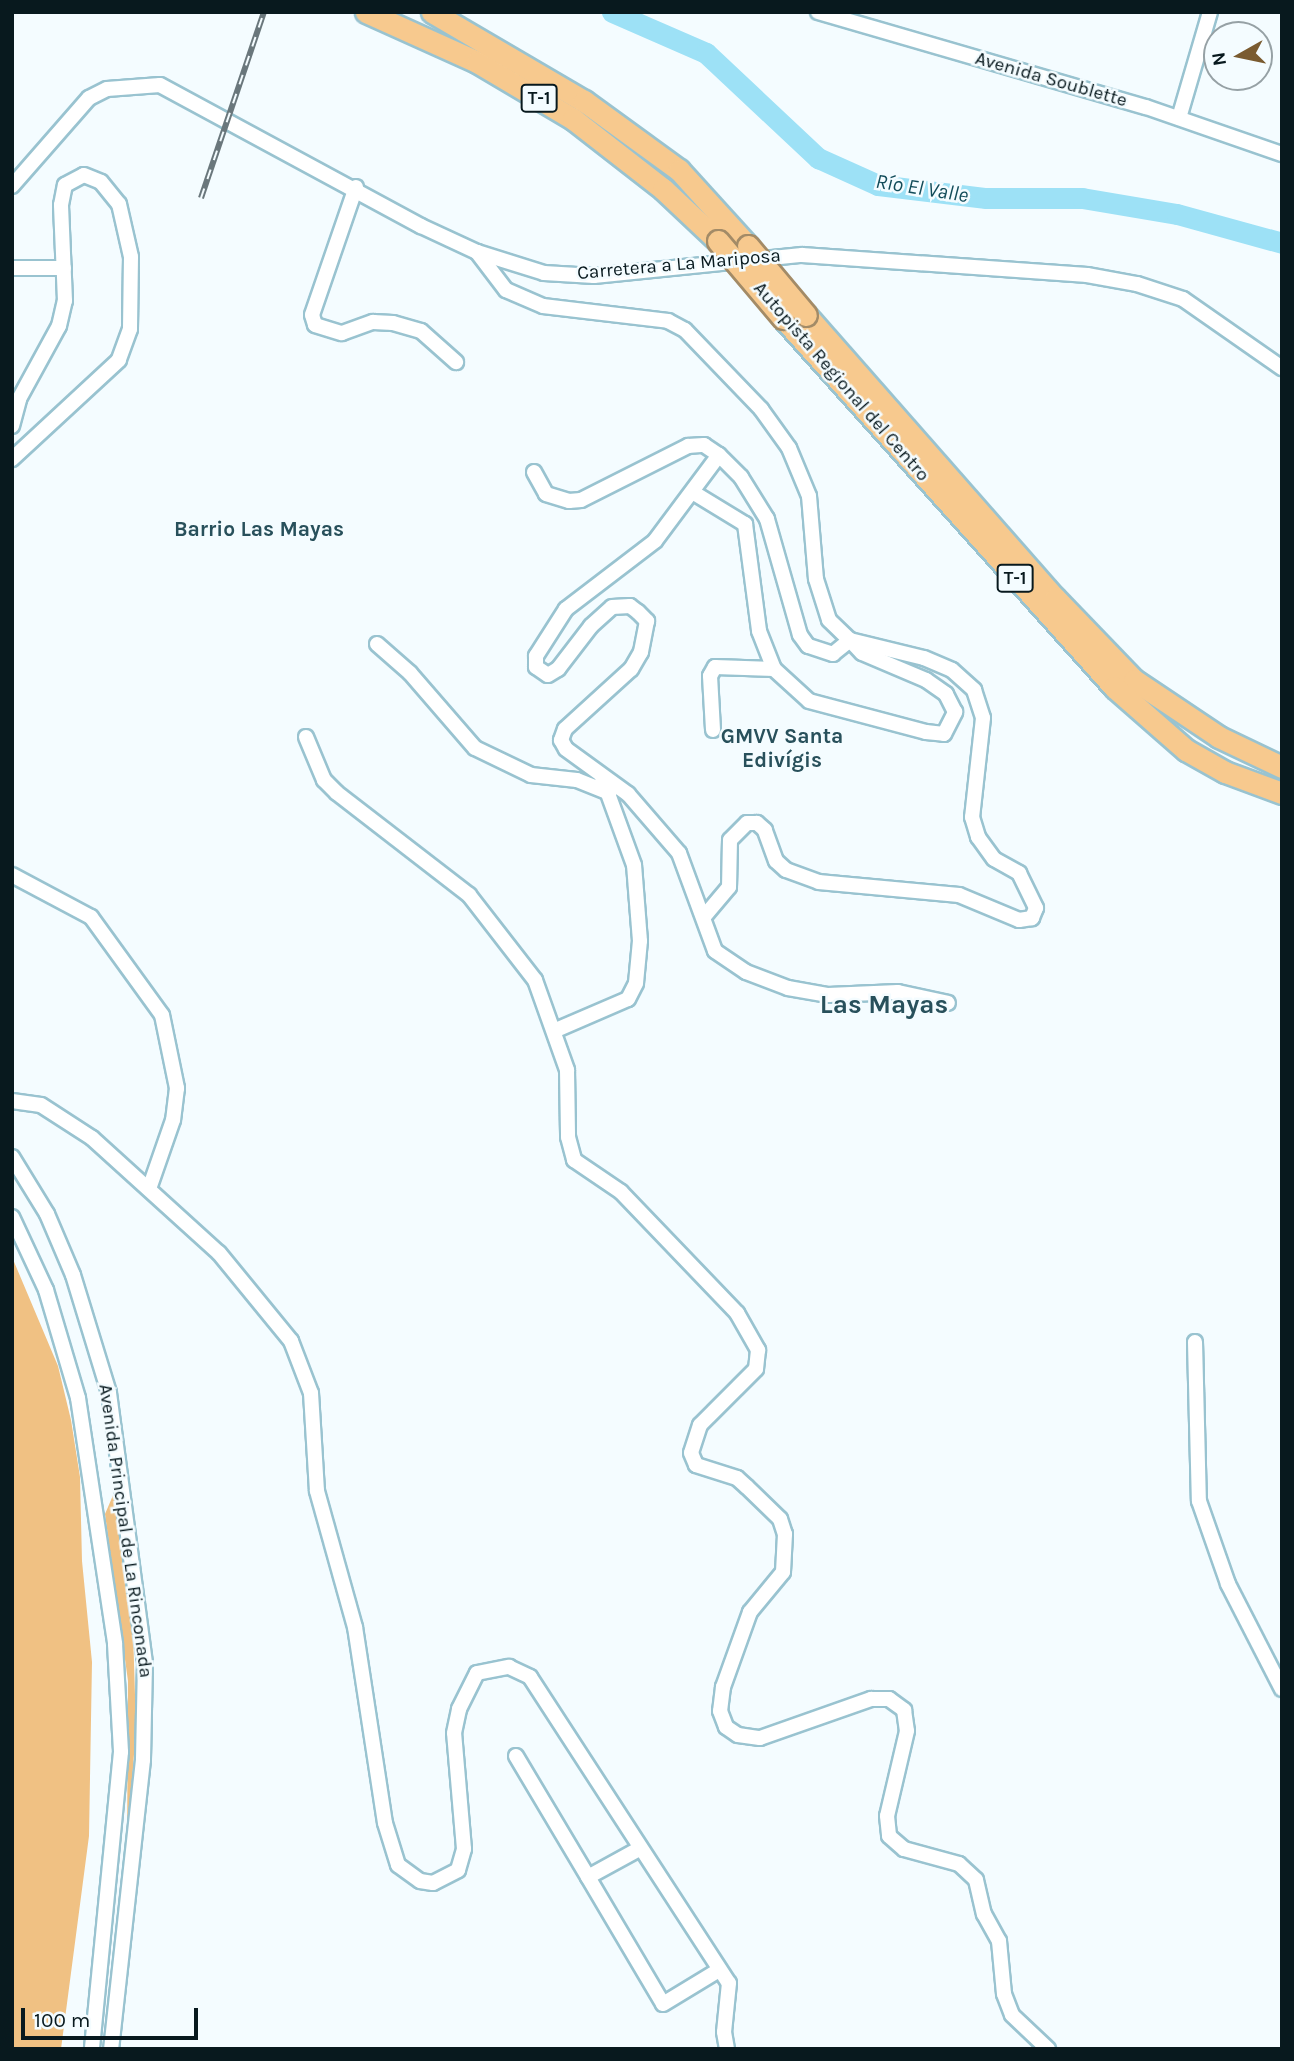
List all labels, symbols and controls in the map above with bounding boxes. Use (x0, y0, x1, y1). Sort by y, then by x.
north arrow (1203, 21, 1273, 91)
street label: Avenida Soublette (972, 47, 1130, 113)
text: N (1207, 51, 1231, 67)
road number: T-1 (520, 84, 558, 113)
water label: Río El Valle (874, 168, 970, 208)
street label: Carretera a La Mariposa (576, 245, 782, 285)
street label: Autopista Regional del Centro (748, 278, 934, 486)
district label: Barrio Las Mayas (174, 516, 344, 542)
road number: T-1 (996, 564, 1034, 592)
district label: GMVV Santa Edivígis (721, 723, 843, 773)
district label: Las Mayas (820, 989, 948, 1021)
street label: Avenida Principal de La Rinconada (93, 1383, 157, 1679)
scale bar (24, 1994, 201, 2038)
text: 100 m (34, 2008, 91, 2032)

